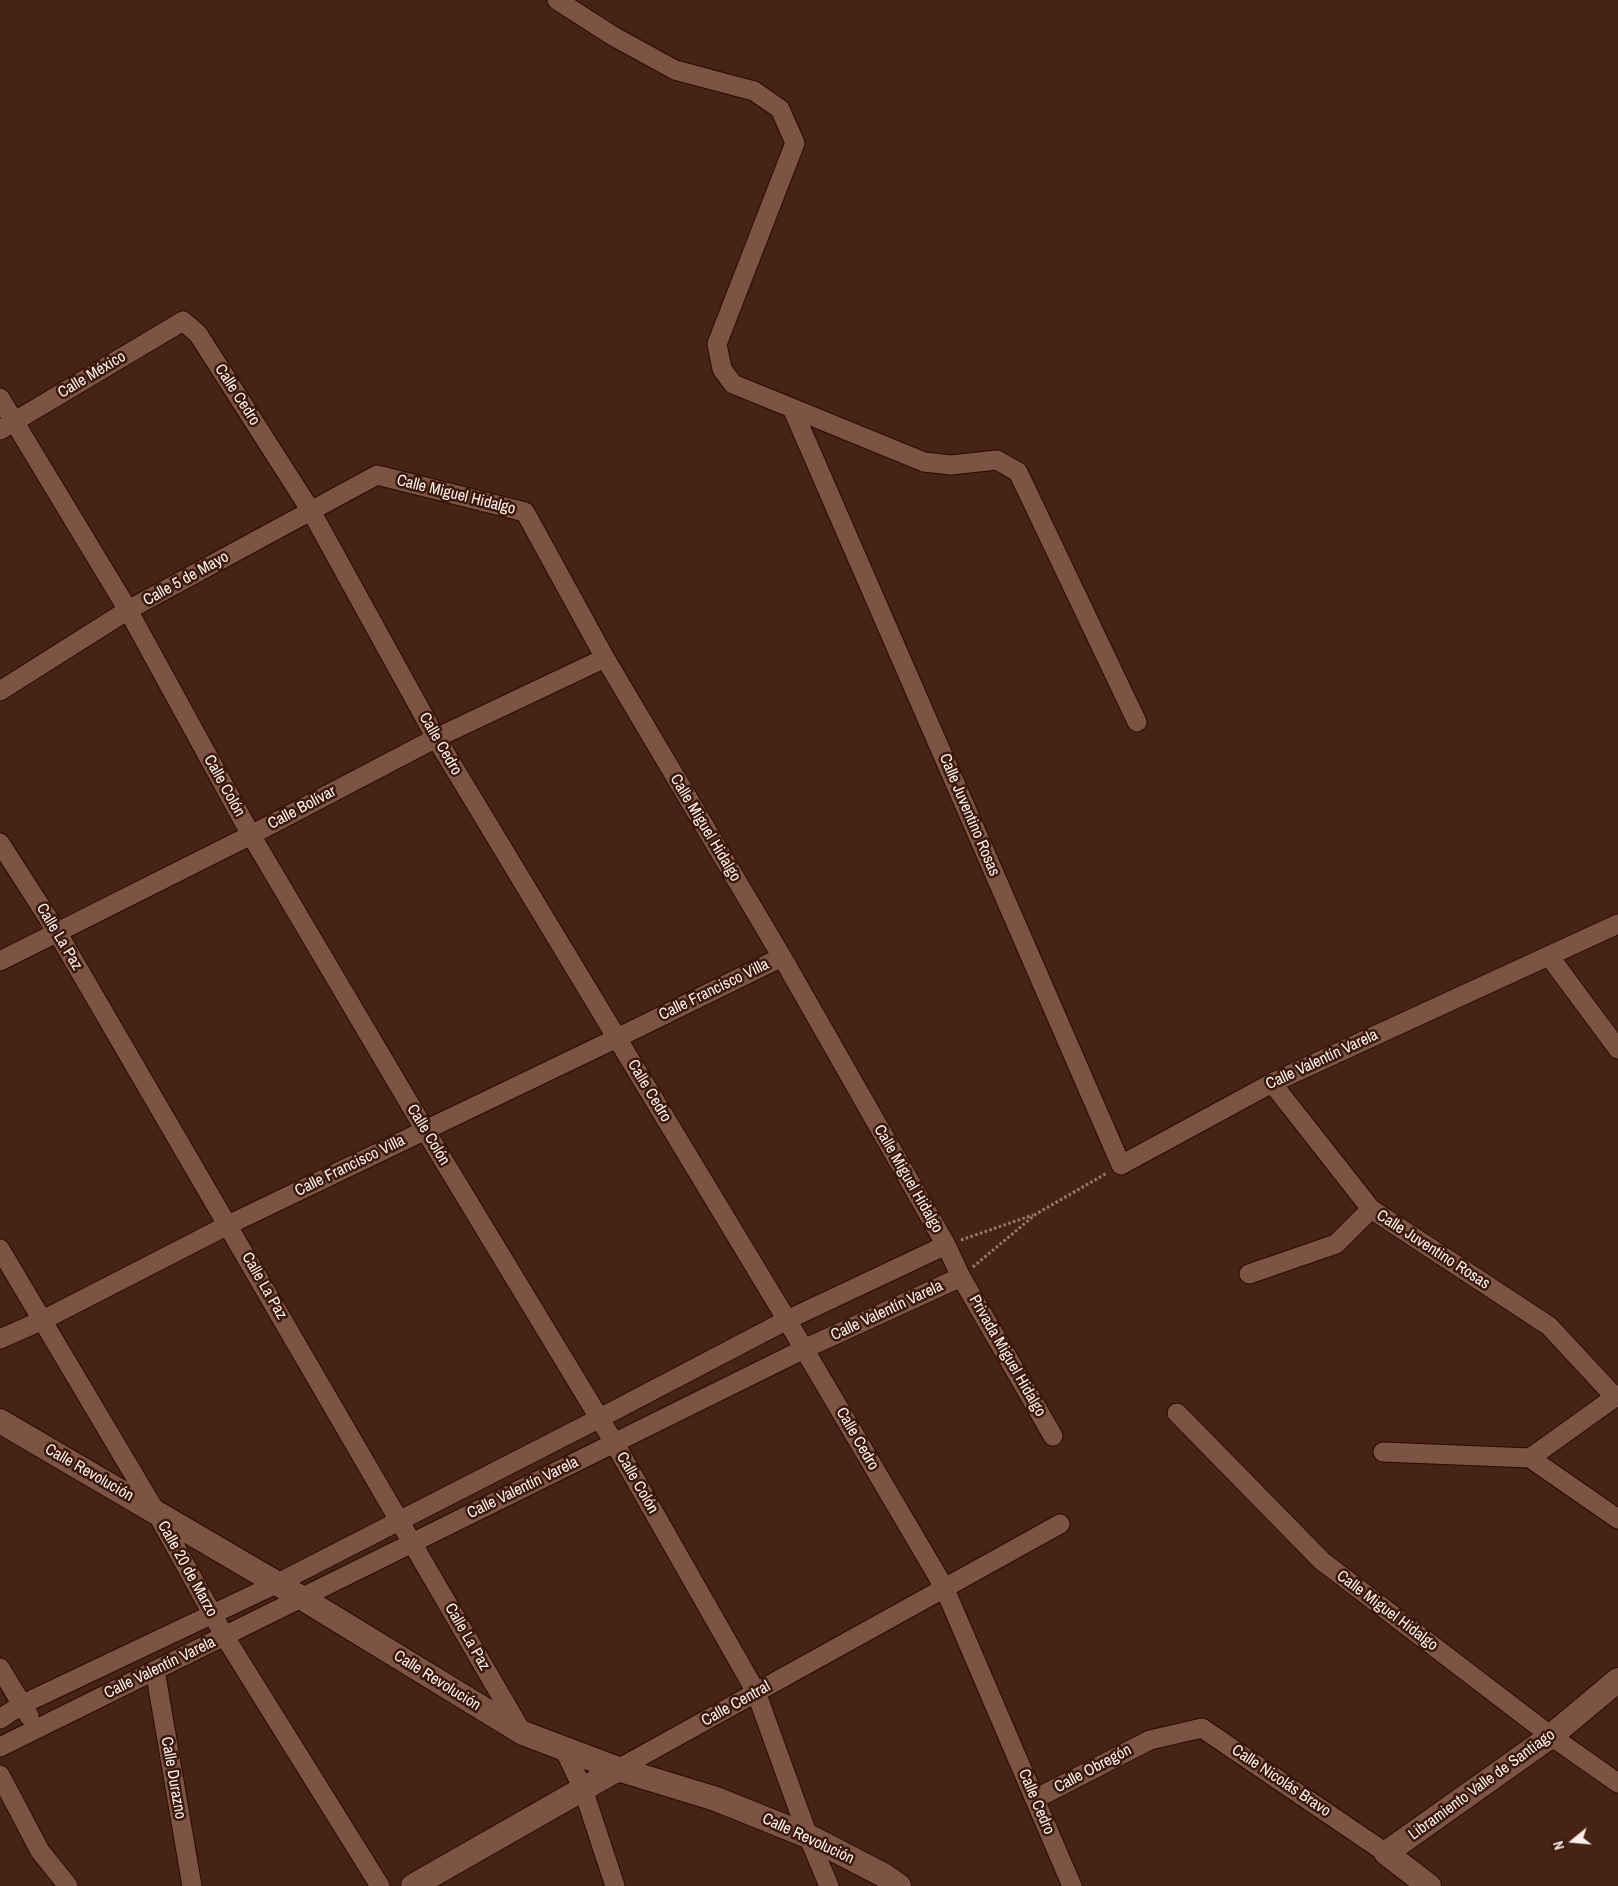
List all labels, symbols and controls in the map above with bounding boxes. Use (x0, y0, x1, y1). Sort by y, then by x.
street label: Calle México (55, 347, 129, 403)
street label: Calle Cedro (210, 361, 264, 429)
street label: Calle Miguel Hidalgo (395, 471, 517, 519)
street label: Calle 5 de Mayo (140, 548, 232, 610)
street label: Calle Cedro (414, 709, 466, 779)
street label: Calle Juventino Rosas (935, 751, 1003, 879)
street label: Calle Colón (199, 752, 249, 820)
street label: Calle Miguel Hidalgo (665, 771, 745, 885)
street label: Calle Bolívar (265, 782, 339, 834)
street label: Calle La Paz (32, 900, 86, 974)
street label: Calle Francisco Villa (656, 955, 772, 1025)
street label: Calle Valentín Varela (1263, 1026, 1381, 1094)
street label: Calle Cedro (623, 1056, 675, 1126)
street label: Calle Colón (402, 1101, 454, 1169)
street label: Calle Miguel Hidalgo (869, 1121, 947, 1237)
street label: Calle Francisco Villa (292, 1131, 408, 1201)
street label: Calle Juventino Rosas (1373, 1206, 1493, 1294)
street label: Calle La Paz (237, 1249, 291, 1323)
street label: Calle Valentín Varela (828, 1277, 946, 1345)
street label: Privada Miguel Hidalgo (964, 1292, 1050, 1420)
street label: Calle Cedro (831, 1404, 883, 1474)
street label: Calle Revolución (41, 1440, 137, 1506)
street label: Calle Colón (612, 1449, 662, 1517)
street label: Calle Valentín Varela (464, 1453, 582, 1523)
street label: Calle 20 de Marzo (153, 1518, 221, 1620)
street label: Calle Miguel Hidalgo (1333, 1567, 1441, 1655)
street label: Calle La Paz (440, 1600, 494, 1674)
street label: Calle Valentín Varela (101, 1633, 219, 1703)
street label: Calle Revolución (390, 1647, 484, 1715)
street label: Calle Central (698, 1677, 774, 1731)
street label: Libramiento Valle de Santiago (1405, 1725, 1559, 1845)
street label: Calle Durazno (156, 1735, 190, 1821)
street label: Calle Obregón (1051, 1741, 1135, 1797)
street label: Calle Nicolás Bravo (1228, 1741, 1334, 1821)
street label: Calle Cedro (1014, 1766, 1058, 1838)
street label: Calle Revolución (759, 1809, 857, 1869)
north arrow (1548, 1816, 1598, 1866)
text: N (1549, 1839, 1568, 1852)

